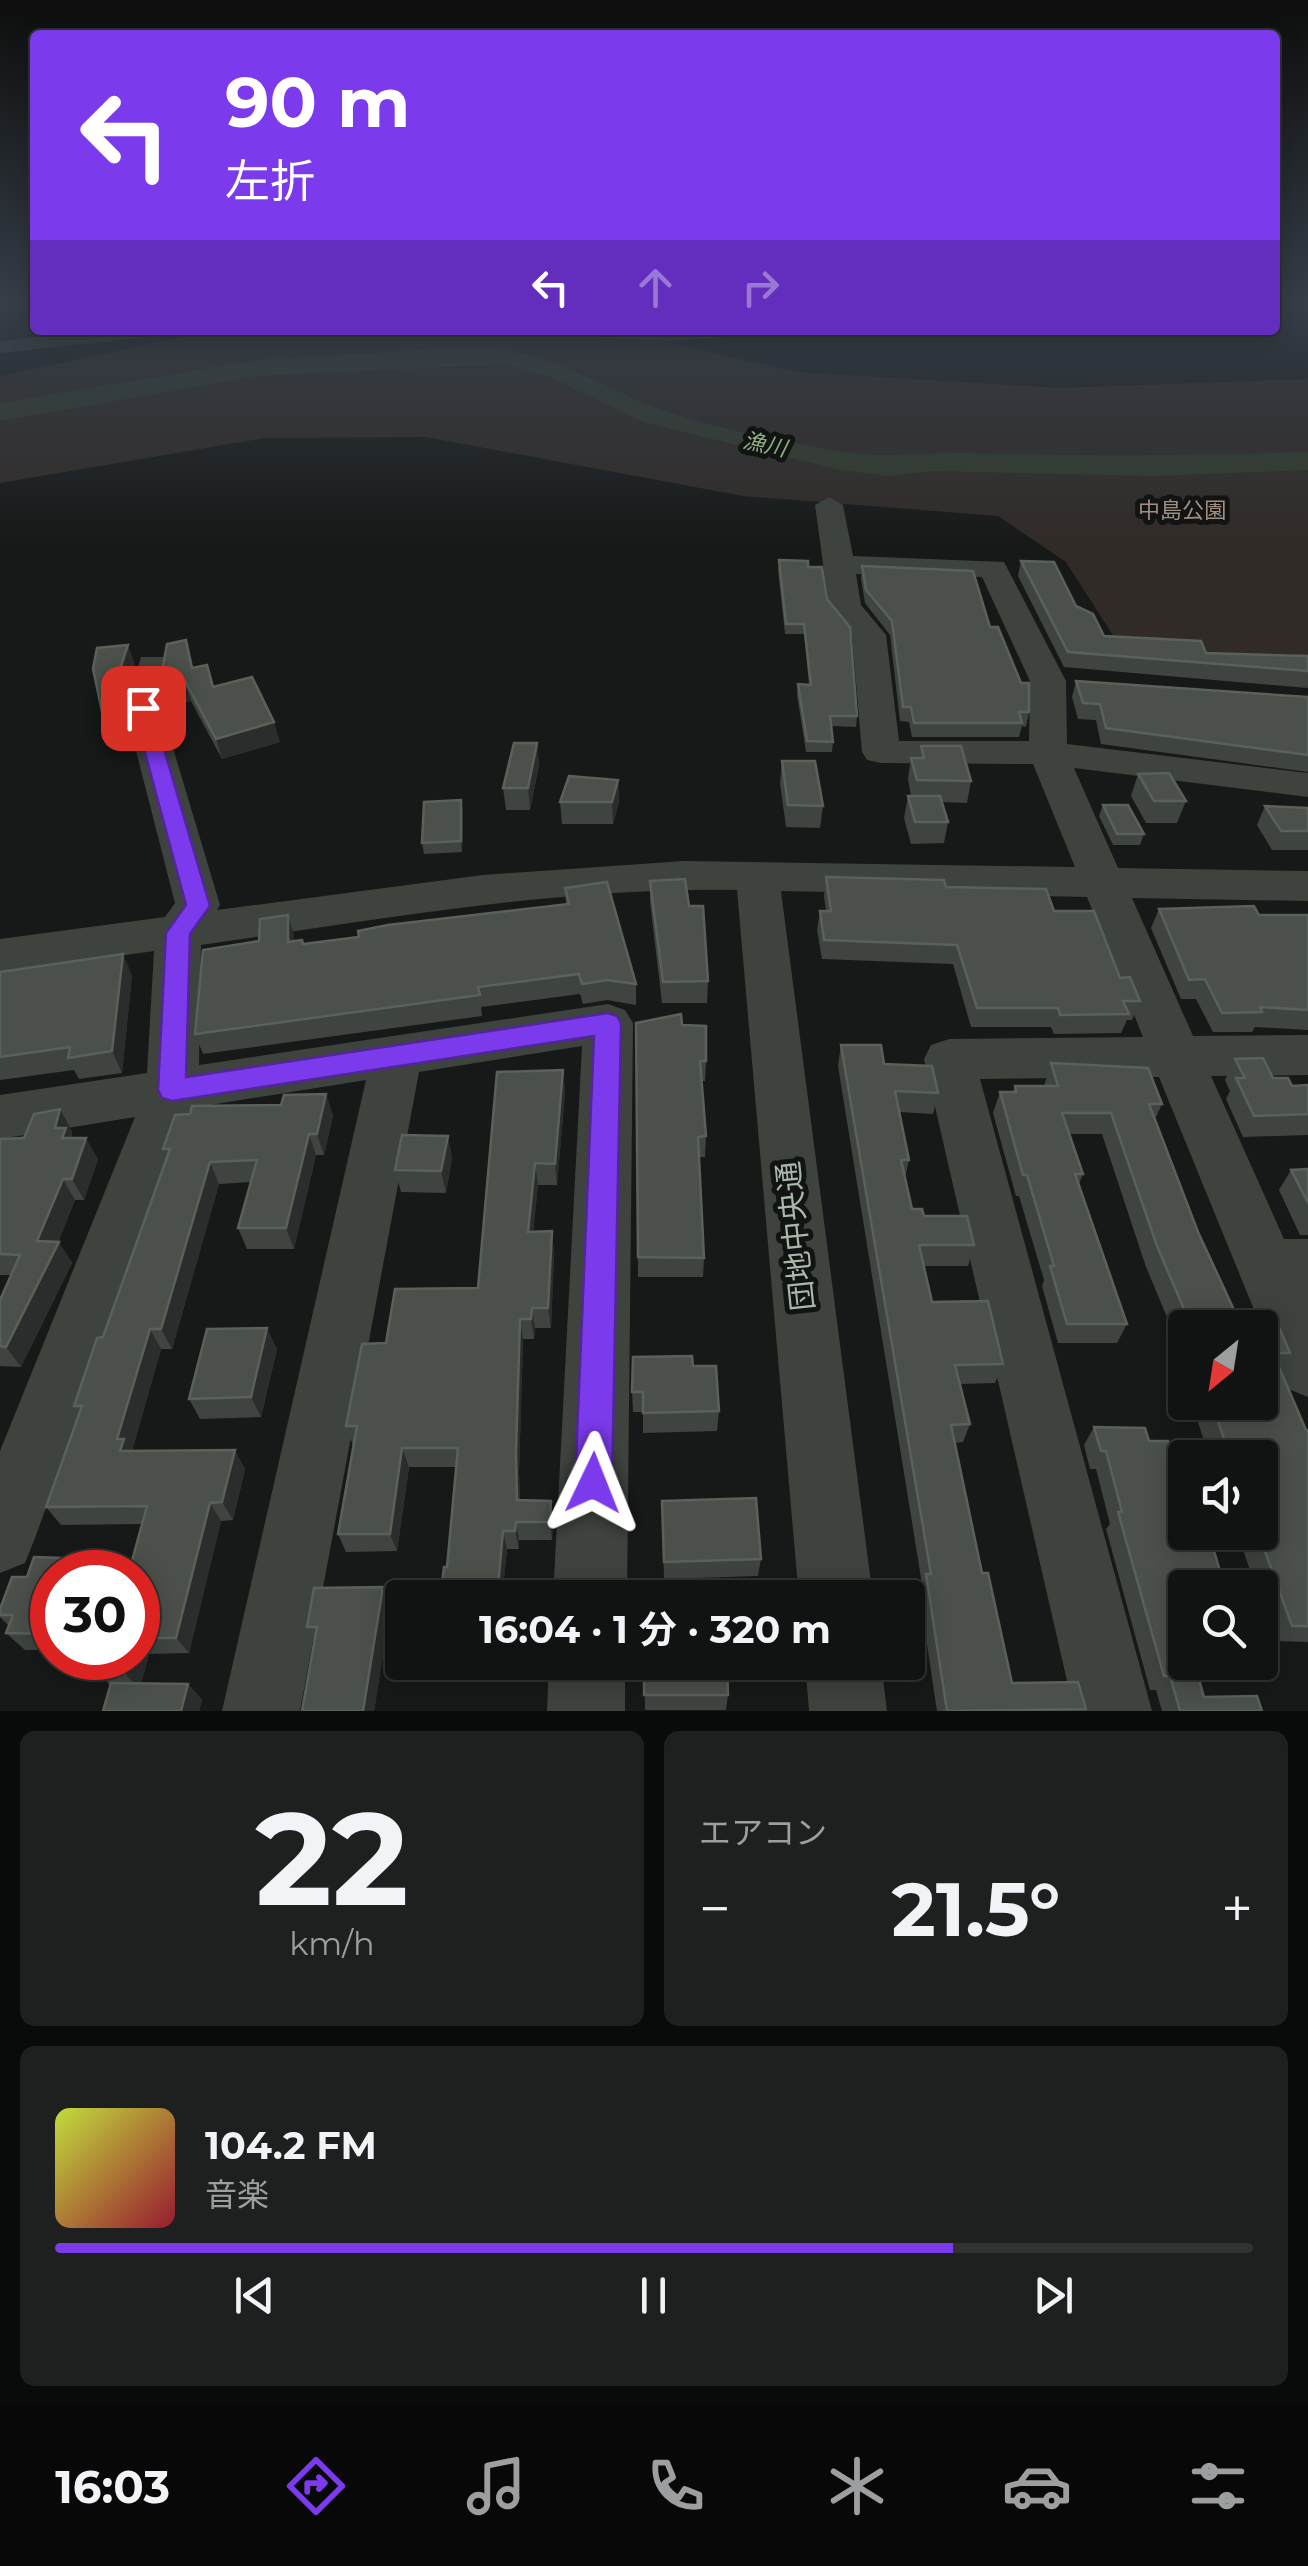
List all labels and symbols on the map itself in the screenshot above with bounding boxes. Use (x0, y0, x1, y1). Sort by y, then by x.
water label: 漁川 (741, 427, 791, 463)
park label: 中島公園 (1138, 497, 1226, 524)
pin (101, 666, 186, 751)
street label: 団地中央通 (769, 1160, 822, 1313)
north arrow (1168, 1310, 1278, 1420)
position arrow (541, 1431, 645, 1535)
speed limit sign: 30 (30, 1550, 160, 1680)

